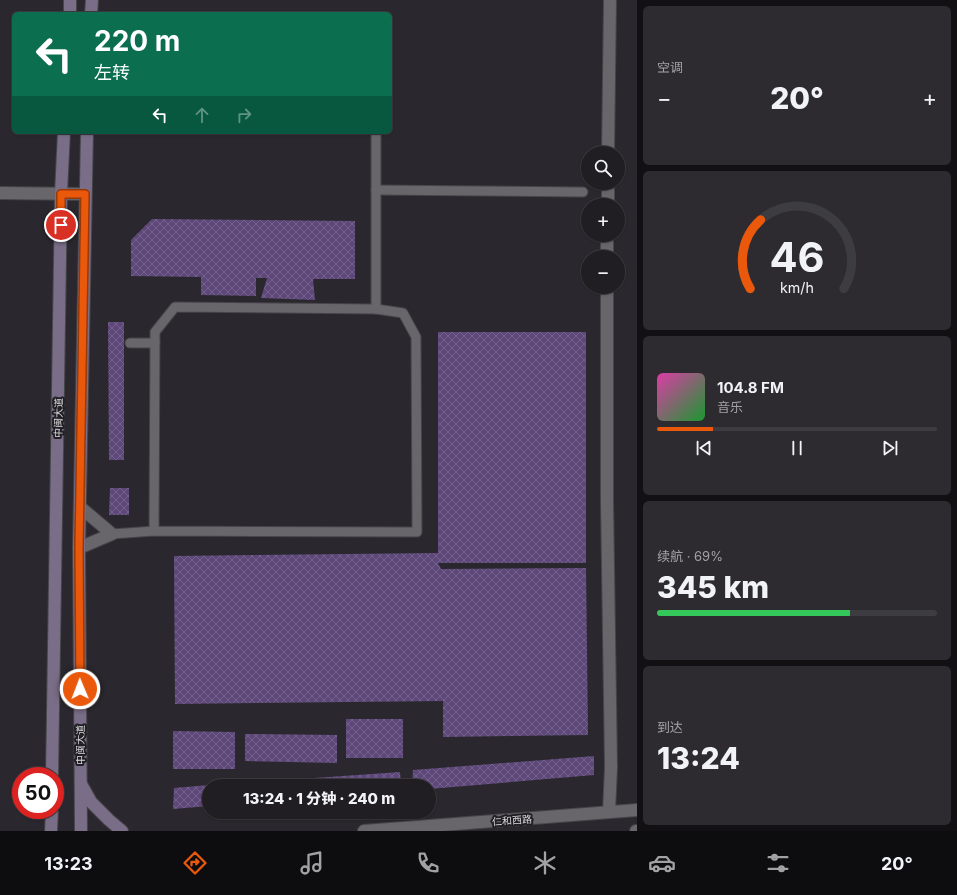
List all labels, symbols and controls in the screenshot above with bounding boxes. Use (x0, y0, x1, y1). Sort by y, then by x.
text: 220 m (94, 24, 180, 58)
icon: left (28, 28, 80, 80)
text: 空调 (657, 59, 683, 75)
text: 左转 (94, 62, 130, 83)
text: 20° (770, 80, 824, 116)
text: − (657, 85, 672, 111)
text: + (922, 85, 937, 111)
icon: left (149, 104, 171, 126)
icon: ahead (191, 104, 213, 126)
icon: right (233, 104, 255, 126)
map controls (581, 146, 625, 294)
button: search (581, 146, 625, 190)
button: + (581, 198, 625, 242)
pin (44, 208, 78, 242)
icon: arrive (50, 214, 72, 236)
text: 46 (769, 231, 825, 281)
button: − (581, 250, 625, 294)
text: km/h (780, 278, 814, 295)
text: 104.8 FM (717, 378, 784, 397)
street label: 中闽大道 (52, 398, 64, 438)
text: 音乐 (717, 399, 743, 415)
icon: previous (693, 437, 715, 459)
icon: pause (786, 437, 808, 459)
icon: next (879, 437, 901, 459)
text: 续航 · 69% (657, 548, 723, 564)
text: 345 km (657, 569, 769, 605)
position arrow (59, 668, 101, 710)
text: 到达 (657, 719, 683, 735)
street label: 中闽大道 (74, 725, 86, 765)
text: 13:24 (657, 740, 740, 776)
speed limit sign: 50 (12, 767, 64, 819)
text: 13:24 · 1 分钟 · 240 m (243, 789, 395, 808)
street label: 仁和西路 (492, 813, 532, 827)
icon: directions (181, 849, 209, 877)
icon: music (298, 849, 326, 877)
icon: phone (414, 849, 442, 877)
icon: climate (531, 849, 559, 877)
icon: car (648, 849, 676, 877)
icon: filters (764, 849, 792, 877)
text: 13:23 (44, 853, 93, 874)
text: 20° (881, 853, 913, 874)

